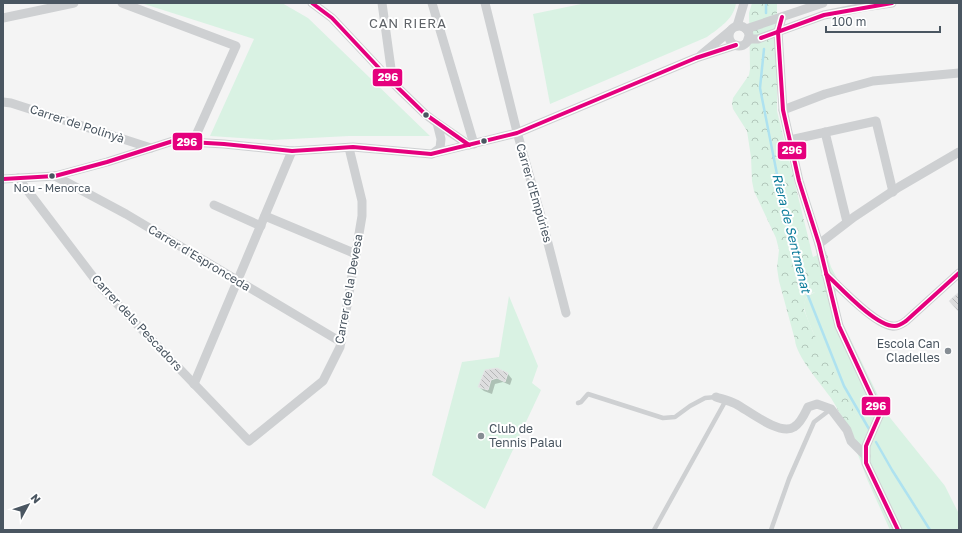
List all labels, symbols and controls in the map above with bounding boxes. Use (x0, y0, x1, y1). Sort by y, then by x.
scale bar (826, 8, 940, 34)
text: 100 m (832, 14, 866, 29)
district label: CAN RIERA (369, 15, 447, 31)
line badge: 296 (372, 68, 403, 87)
text: 296 (378, 70, 398, 83)
street label: Carrer de Polinyà (28, 101, 126, 146)
unlabelled marker (421, 110, 431, 120)
line badge: 296 (172, 132, 203, 151)
text: 296 (177, 135, 197, 148)
unlabelled marker (479, 136, 489, 146)
street label: Carrer d'Empúries (513, 141, 556, 244)
line badge: 296 (777, 141, 807, 160)
text: 296 (782, 143, 802, 156)
marker: Nou - Menorca (47, 171, 57, 181)
water label: Riera de Sentmenat (769, 172, 815, 296)
place label: Nou - Menorca (14, 181, 90, 194)
street label: Carrer d'Espronceda (145, 221, 253, 294)
street label: Carrer de la Devesa (331, 233, 366, 345)
street label: Carrer dels Pescadors (89, 271, 186, 374)
place label: Escola Can Cladelles (877, 336, 940, 365)
marker: Escola Can Cladelles (943, 346, 953, 356)
line badge: 296 (861, 396, 891, 416)
text: 296 (866, 399, 886, 412)
place label: Club de Tennis Palau (489, 421, 562, 450)
marker: Club de Tennis Palau (476, 431, 486, 441)
north arrow (8, 485, 48, 525)
text: N (28, 491, 44, 506)

